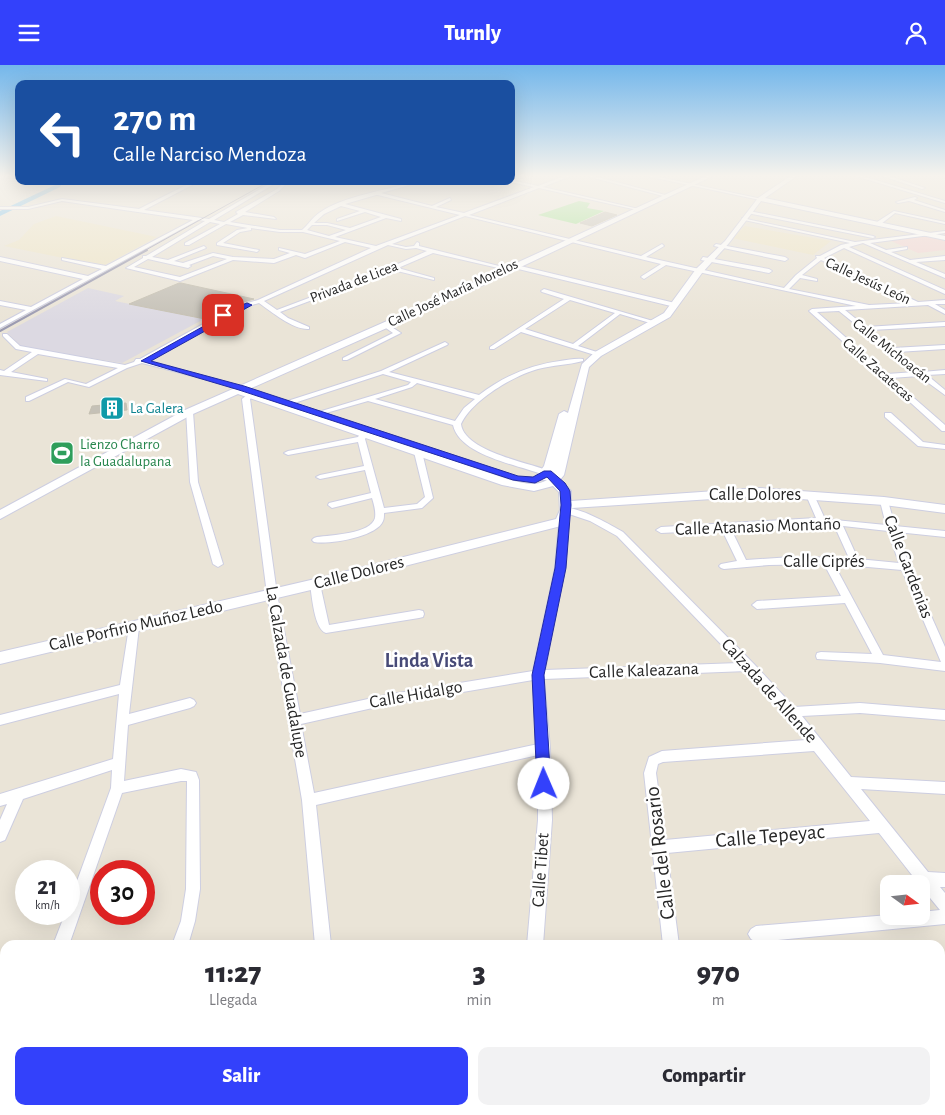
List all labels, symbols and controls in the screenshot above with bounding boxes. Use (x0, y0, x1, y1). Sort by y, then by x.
icon: menu (15, 19, 43, 47)
icon: person (902, 19, 930, 47)
text: Turnly (444, 22, 501, 44)
icon: left (30, 100, 95, 165)
text: 270 m (113, 102, 196, 137)
text: Calle Narciso Mendoza (113, 143, 307, 165)
street label: Calle Jesús León (823, 255, 913, 307)
street label: Calle José María Morelos (386, 256, 520, 330)
street label: Privada de Licea (308, 258, 400, 306)
pin (202, 294, 244, 336)
icon: arrive (209, 301, 237, 329)
street label: Calle Michoacán (850, 316, 934, 386)
street label: Calle Zacatecas (840, 335, 916, 405)
building icon: La Galera (99, 395, 125, 421)
place label: La Galera (130, 401, 184, 416)
place label: Lienzo Charro la Guadalupana (80, 437, 172, 469)
sports icon: Lienzo Charro la Guadalupana (49, 440, 75, 466)
street label: Calle Dolores (709, 486, 801, 504)
street label: Calle Gardenias (880, 513, 936, 621)
street label: Calle Atanasio Montaño (675, 515, 841, 539)
street label: Calle Dolores (312, 553, 406, 593)
street label: Calle Ciprés (783, 553, 865, 571)
street label: La Calzada de Guadalupe (262, 585, 310, 759)
street label: Calle Porfirio Muñoz Ledo (47, 597, 225, 655)
street label: Calzada de Allende (718, 635, 820, 747)
district label: Linda Vista (385, 651, 474, 671)
street label: Calle Kaleazana (589, 660, 699, 682)
street label: Calle Hidalgo (368, 678, 464, 712)
position arrow (517, 757, 569, 809)
street label: Calle del Rosario (641, 785, 679, 921)
street label: Calle Tepeyac (715, 821, 825, 851)
street label: Calle Tibet (529, 832, 553, 908)
speed limit sign: 30 (90, 860, 155, 925)
text: 21 (37, 874, 58, 899)
north arrow (880, 875, 930, 925)
map controls (880, 875, 930, 925)
text: km/h (35, 899, 60, 911)
text: 11:27 (205, 958, 262, 988)
text: 3 (472, 958, 486, 988)
text: 970 (697, 958, 740, 988)
text: Llegada (209, 992, 258, 1008)
text: min (467, 992, 492, 1008)
text: m (712, 992, 725, 1008)
button: Salir (15, 1047, 468, 1105)
button: Compartir (478, 1047, 930, 1105)

